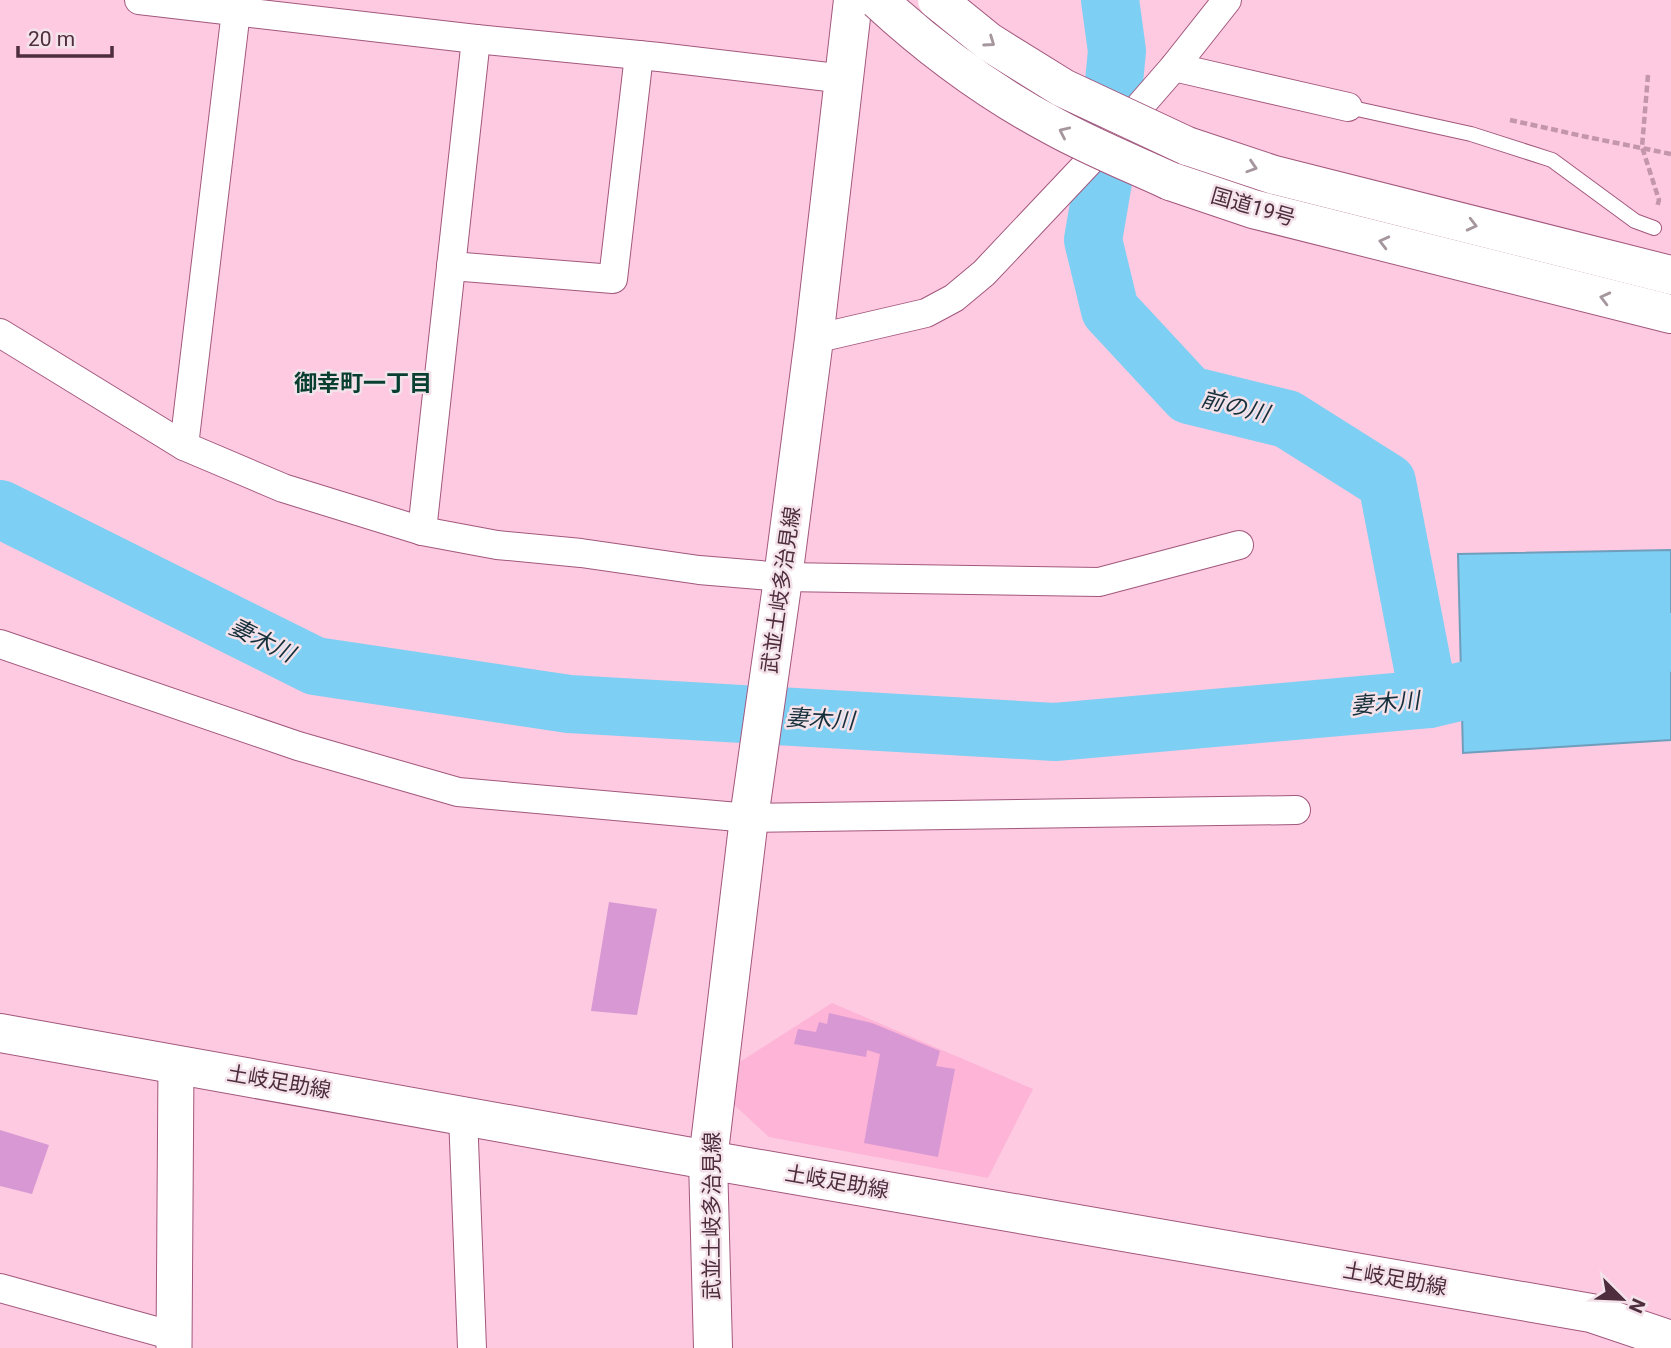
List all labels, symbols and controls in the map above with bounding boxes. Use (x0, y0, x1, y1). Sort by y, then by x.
scale bar (18, 14, 112, 58)
text: 20 m (28, 27, 75, 51)
one-way arrow (982, 34, 995, 46)
one-way arrow (1059, 126, 1071, 140)
one-way arrow (1245, 159, 1257, 173)
street label: 国道19号 (1208, 184, 1298, 230)
one-way arrow (1465, 217, 1477, 231)
one-way arrow (1378, 236, 1390, 250)
one-way arrow (1599, 292, 1611, 306)
district label: 御幸町一丁目 (294, 370, 432, 397)
water label: 前の川 (1198, 385, 1275, 429)
street label: 武並土岐多治見線 (757, 505, 805, 675)
water label: 妻木川 (225, 613, 301, 669)
water label: 妻木川 (1349, 687, 1424, 720)
water label: 妻木川 (785, 704, 858, 735)
street label: 土岐足助線 (225, 1061, 333, 1103)
street label: 武並土岐多治見線 (700, 1132, 724, 1300)
street label: 土岐足助線 (783, 1161, 891, 1203)
street label: 土岐足助線 (1341, 1258, 1449, 1300)
north arrow (1587, 1264, 1657, 1334)
text: N (1624, 1295, 1650, 1317)

